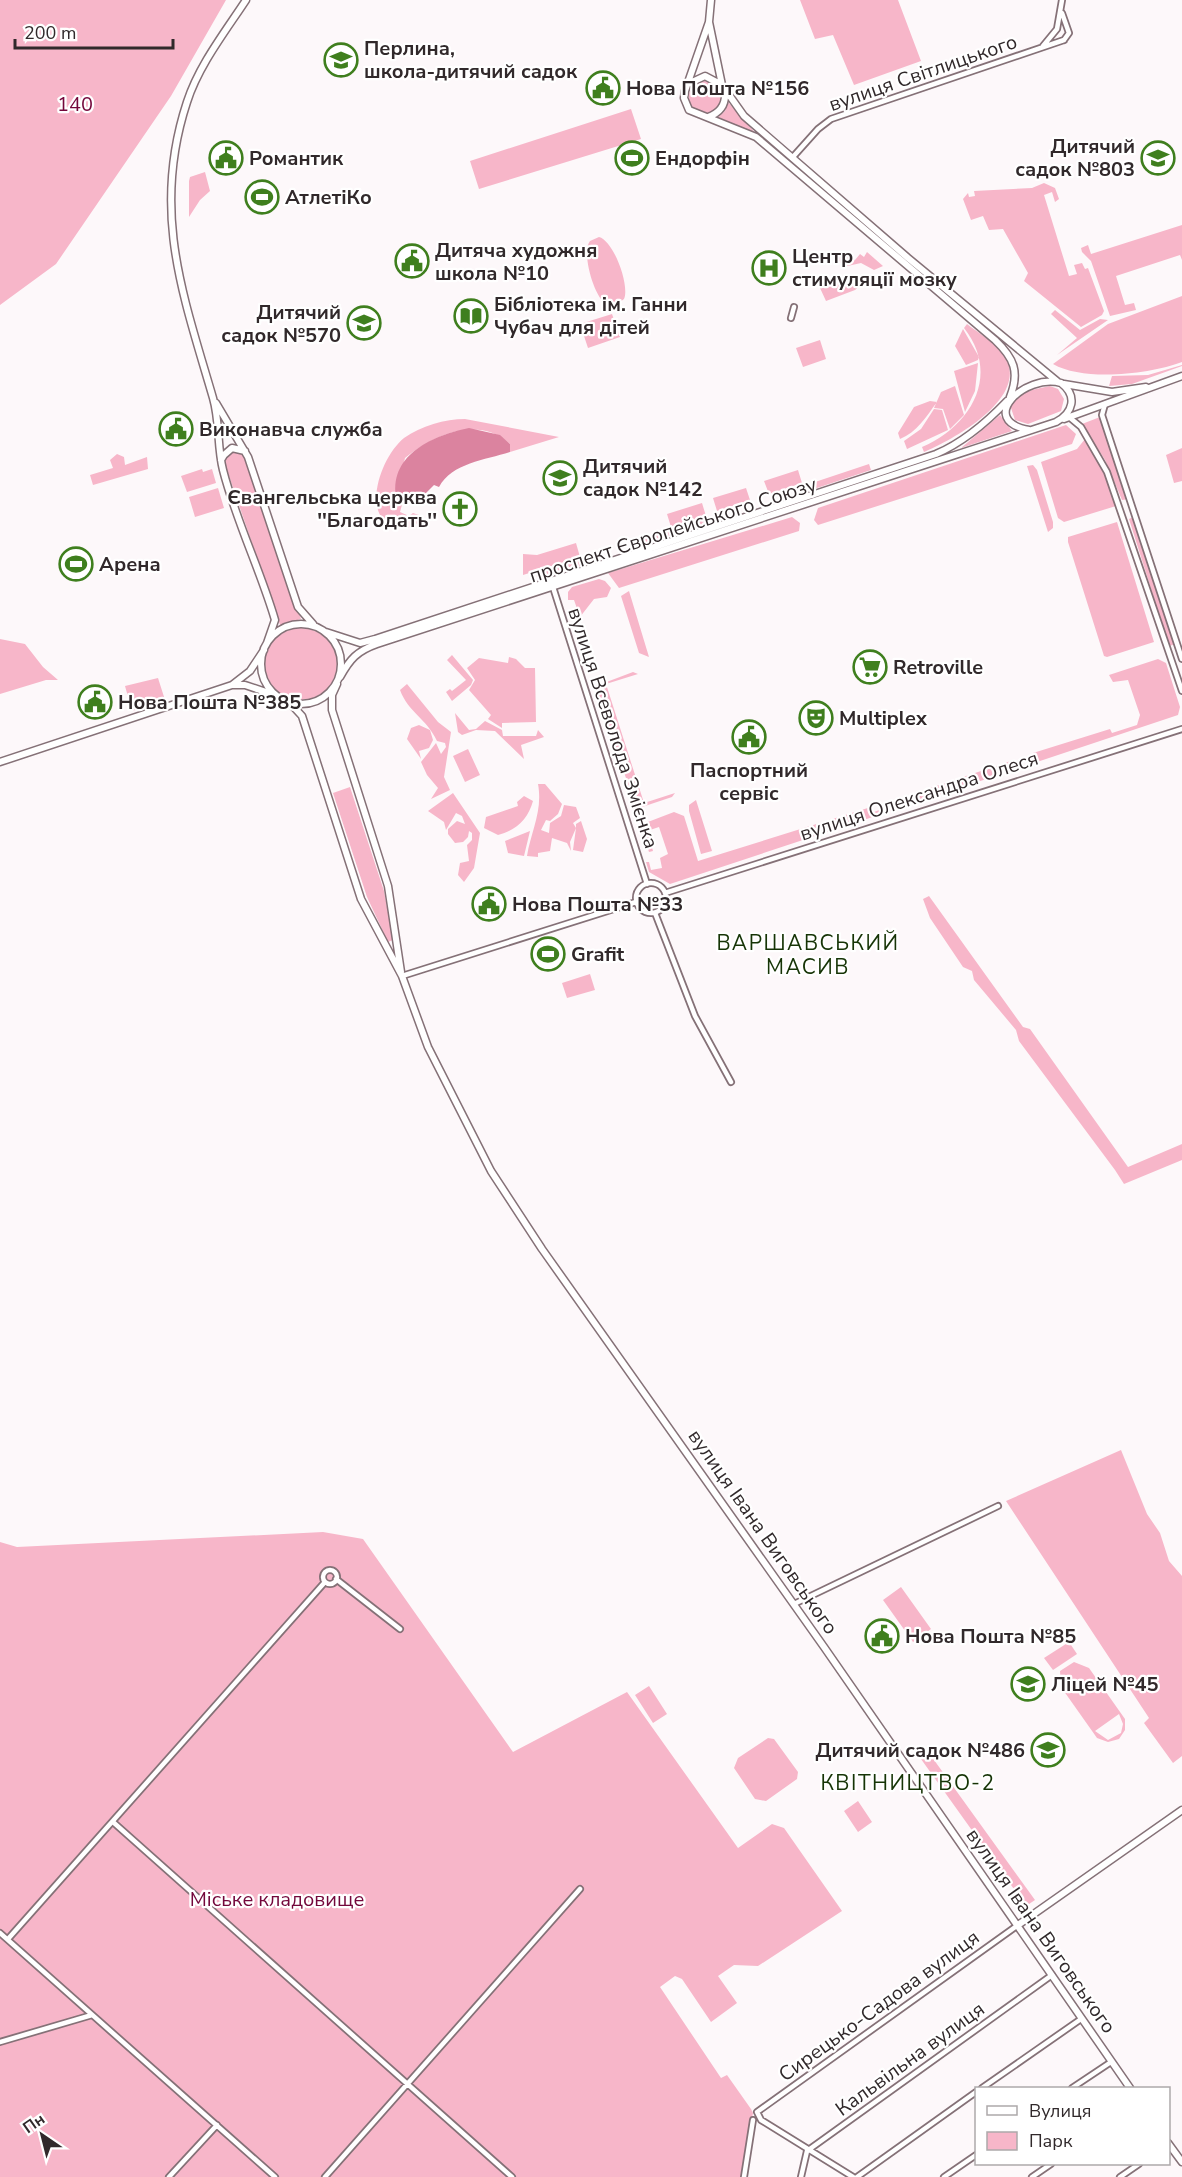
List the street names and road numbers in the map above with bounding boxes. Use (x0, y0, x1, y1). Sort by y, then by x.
street label: вулиця Світлицького (825, 28, 1021, 118)
street label: проспект Європейського Союзу (526, 471, 821, 589)
street label: вулиця Всеволода Змієнка (561, 604, 665, 852)
street label: вулиця Олександра Олеся (796, 745, 1042, 847)
street label: вулиця Івана Виговського (682, 1424, 844, 1640)
street label: вулиця Івана Виговського (960, 1823, 1122, 2039)
street label: Сирецько-Садова вулиця (773, 1924, 985, 2088)
street label: Кальвільна вулиця (830, 1996, 990, 2122)

